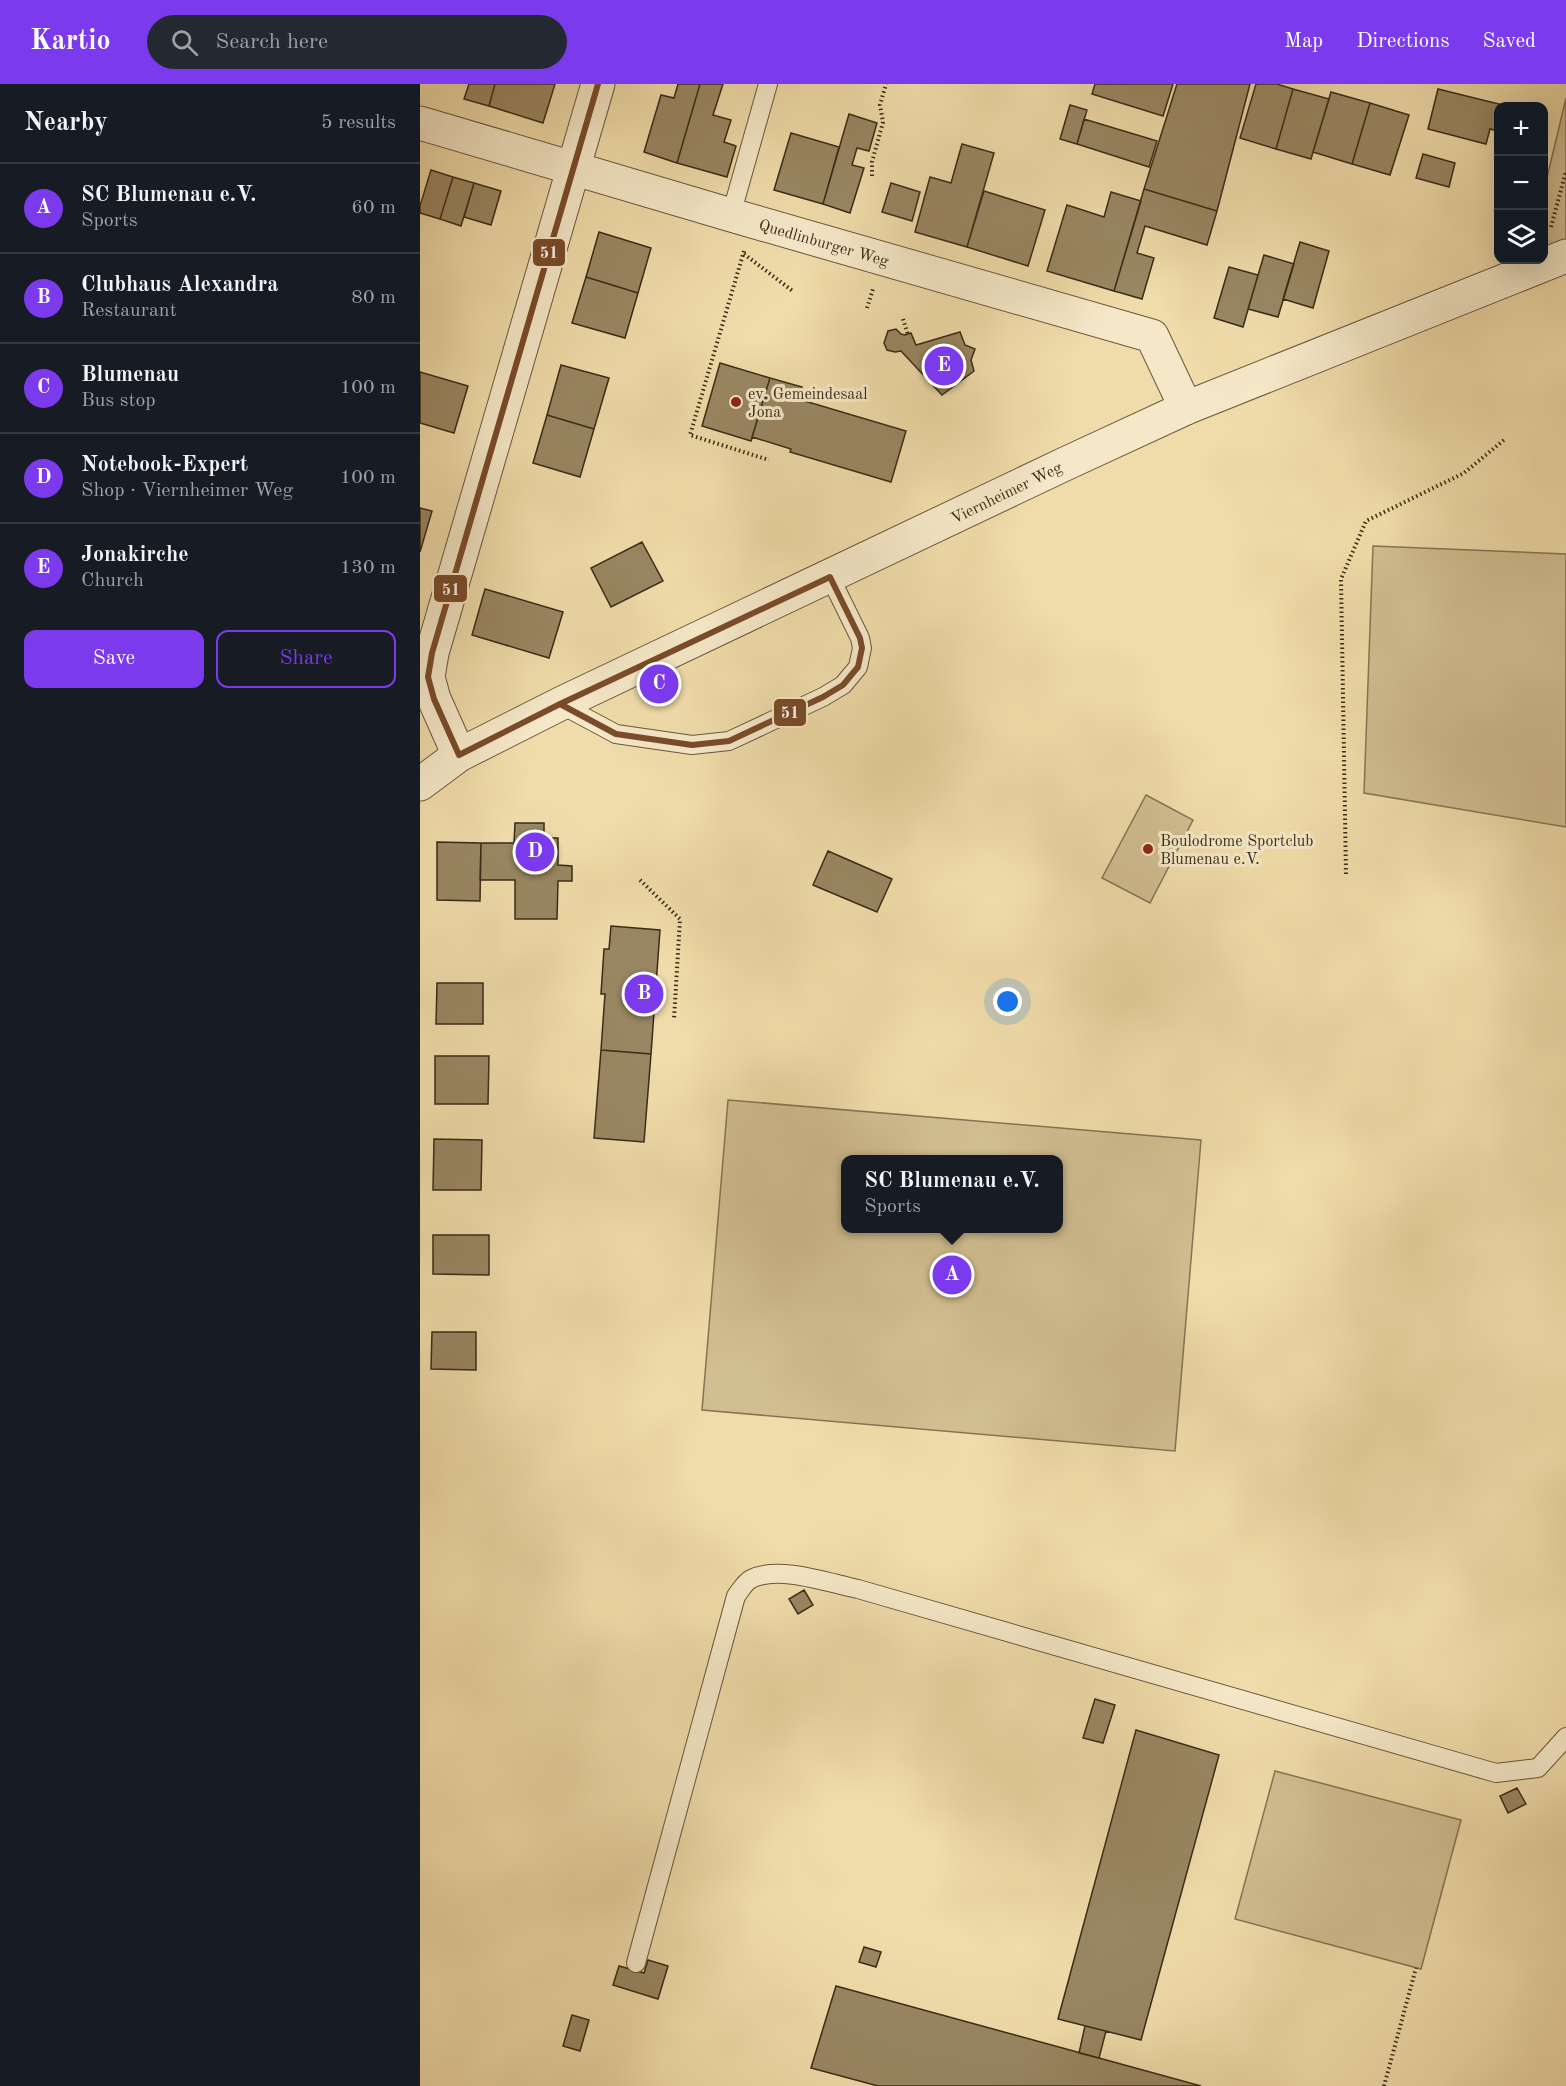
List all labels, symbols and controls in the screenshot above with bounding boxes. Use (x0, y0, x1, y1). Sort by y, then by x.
search box (147, 15, 567, 69)
icon: search (168, 26, 201, 59)
text: Kartio (30, 28, 111, 56)
text: Search here (216, 31, 328, 53)
text: Map (1284, 31, 1323, 52)
text: Directions (1356, 31, 1450, 52)
text: Saved (1483, 31, 1536, 52)
map controls (1494, 102, 1548, 264)
button: + (1494, 102, 1548, 156)
text: Nearby (24, 110, 108, 136)
text: 5 results (321, 113, 396, 133)
button: − (1494, 156, 1548, 210)
text: SC Blumenau e.V. (81, 184, 256, 206)
text: A (36, 198, 51, 218)
text: 60 m (351, 198, 396, 218)
button: layers (1494, 210, 1548, 264)
text: Sports (81, 211, 138, 231)
street label: Quedlinburger Weg (757, 218, 891, 270)
line badge: 51 (532, 238, 566, 267)
text: 51 (540, 246, 558, 262)
text: Clubhaus Alexandra (81, 274, 278, 296)
text: B (36, 288, 51, 308)
text: 80 m (351, 288, 396, 308)
text: Restaurant (81, 301, 177, 321)
pin: E (924, 344, 964, 388)
text: Blumenau (81, 364, 179, 386)
text: C (37, 378, 50, 398)
text: 100 m (340, 378, 396, 398)
place label: ev. Gemeindesaal Jona (748, 387, 868, 421)
text: Bus stop (81, 391, 156, 411)
marker: ev. Gemeindesaal Jona (729, 395, 743, 409)
text: Notebook-Expert (81, 454, 248, 476)
street label: Viernheimer Weg (949, 460, 1065, 528)
text: D (36, 468, 51, 488)
text: 100 m (340, 468, 396, 488)
text: Shop · Viernheimer Weg (81, 481, 293, 501)
text: Jonakirche (81, 544, 189, 566)
text: E (37, 558, 50, 578)
text: 130 m (340, 558, 396, 578)
text: Church (81, 571, 144, 591)
line badge: 51 (433, 574, 468, 603)
text: 51 (442, 583, 460, 599)
button: Save (24, 630, 204, 688)
button: Share (216, 630, 396, 688)
pin: C (640, 662, 678, 706)
line badge: 51 (773, 698, 807, 727)
text: 51 (781, 706, 799, 722)
pin: D (516, 830, 554, 874)
place label: Boulodrome Sportclub Blumenau e.V. (1160, 834, 1314, 868)
marker: Boulodrome Sportclub Blumenau e.V. (1141, 842, 1155, 856)
pin: B (624, 972, 664, 1016)
your location (993, 987, 1022, 1016)
popup (841, 1155, 1063, 1233)
text: SC Blumenau e.V. (864, 1170, 1040, 1192)
text: Sports (864, 1197, 921, 1217)
pin: A (932, 1252, 972, 1298)

